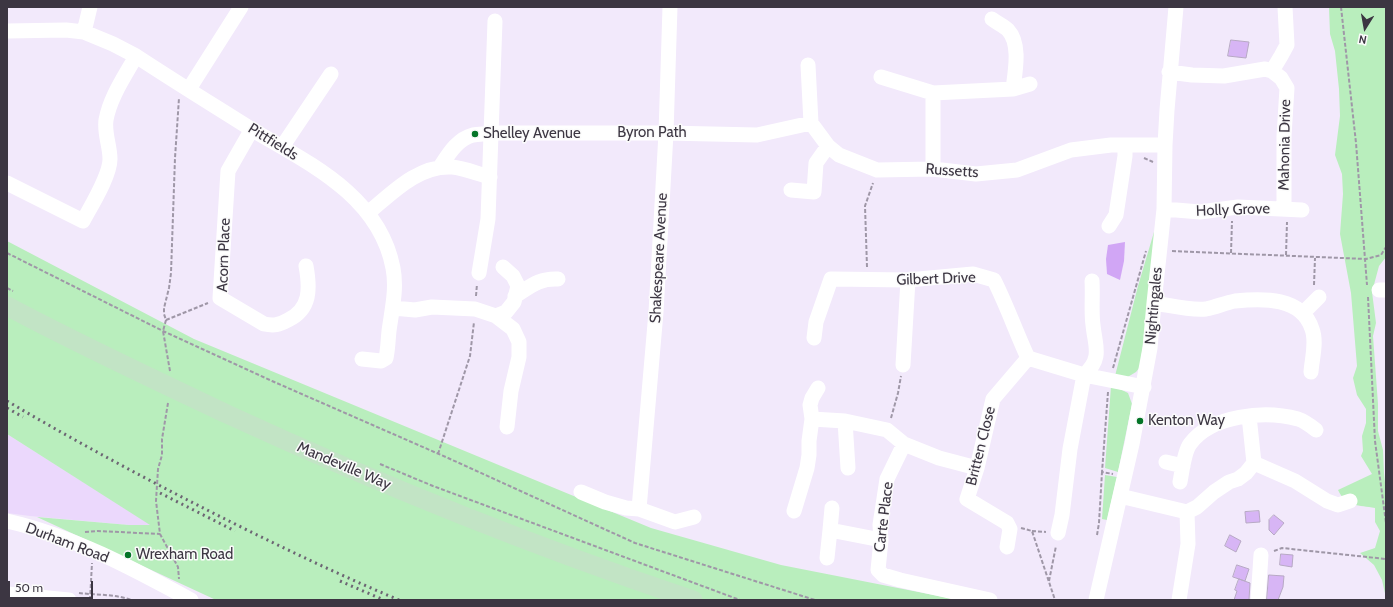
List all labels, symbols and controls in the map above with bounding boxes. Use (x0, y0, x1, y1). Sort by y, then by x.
north arrow (1345, 8, 1385, 48)
text: N (1358, 32, 1368, 47)
street label: Mahonia Drive (1275, 99, 1295, 191)
street label: Pittfields (245, 120, 301, 164)
street label: Byron Path (617, 124, 687, 142)
place label: Shelley Avenue (483, 125, 581, 143)
marker: Shelley Avenue (470, 129, 480, 139)
street label: Russetts (925, 160, 979, 182)
street label: Shakespeare Avenue (647, 192, 671, 324)
street label: Holly Grove (1196, 200, 1270, 220)
street label: Acorn Place (214, 218, 234, 292)
street label: Nightingales (1142, 266, 1166, 346)
street label: Gilbert Drive (896, 269, 976, 289)
street label: Britten Close (962, 404, 1000, 488)
place label: Kenton Way (1148, 412, 1225, 430)
marker: Kenton Way (1135, 416, 1145, 426)
street label: Mandeville Way (294, 438, 394, 494)
street label: Carte Place (871, 481, 897, 553)
street label: Durham Road (23, 519, 111, 567)
place label: Wrexham Road (136, 546, 233, 564)
marker: Wrexham Road (123, 550, 133, 560)
scale bar (10, 573, 95, 599)
text: 50 m (15, 580, 43, 595)

